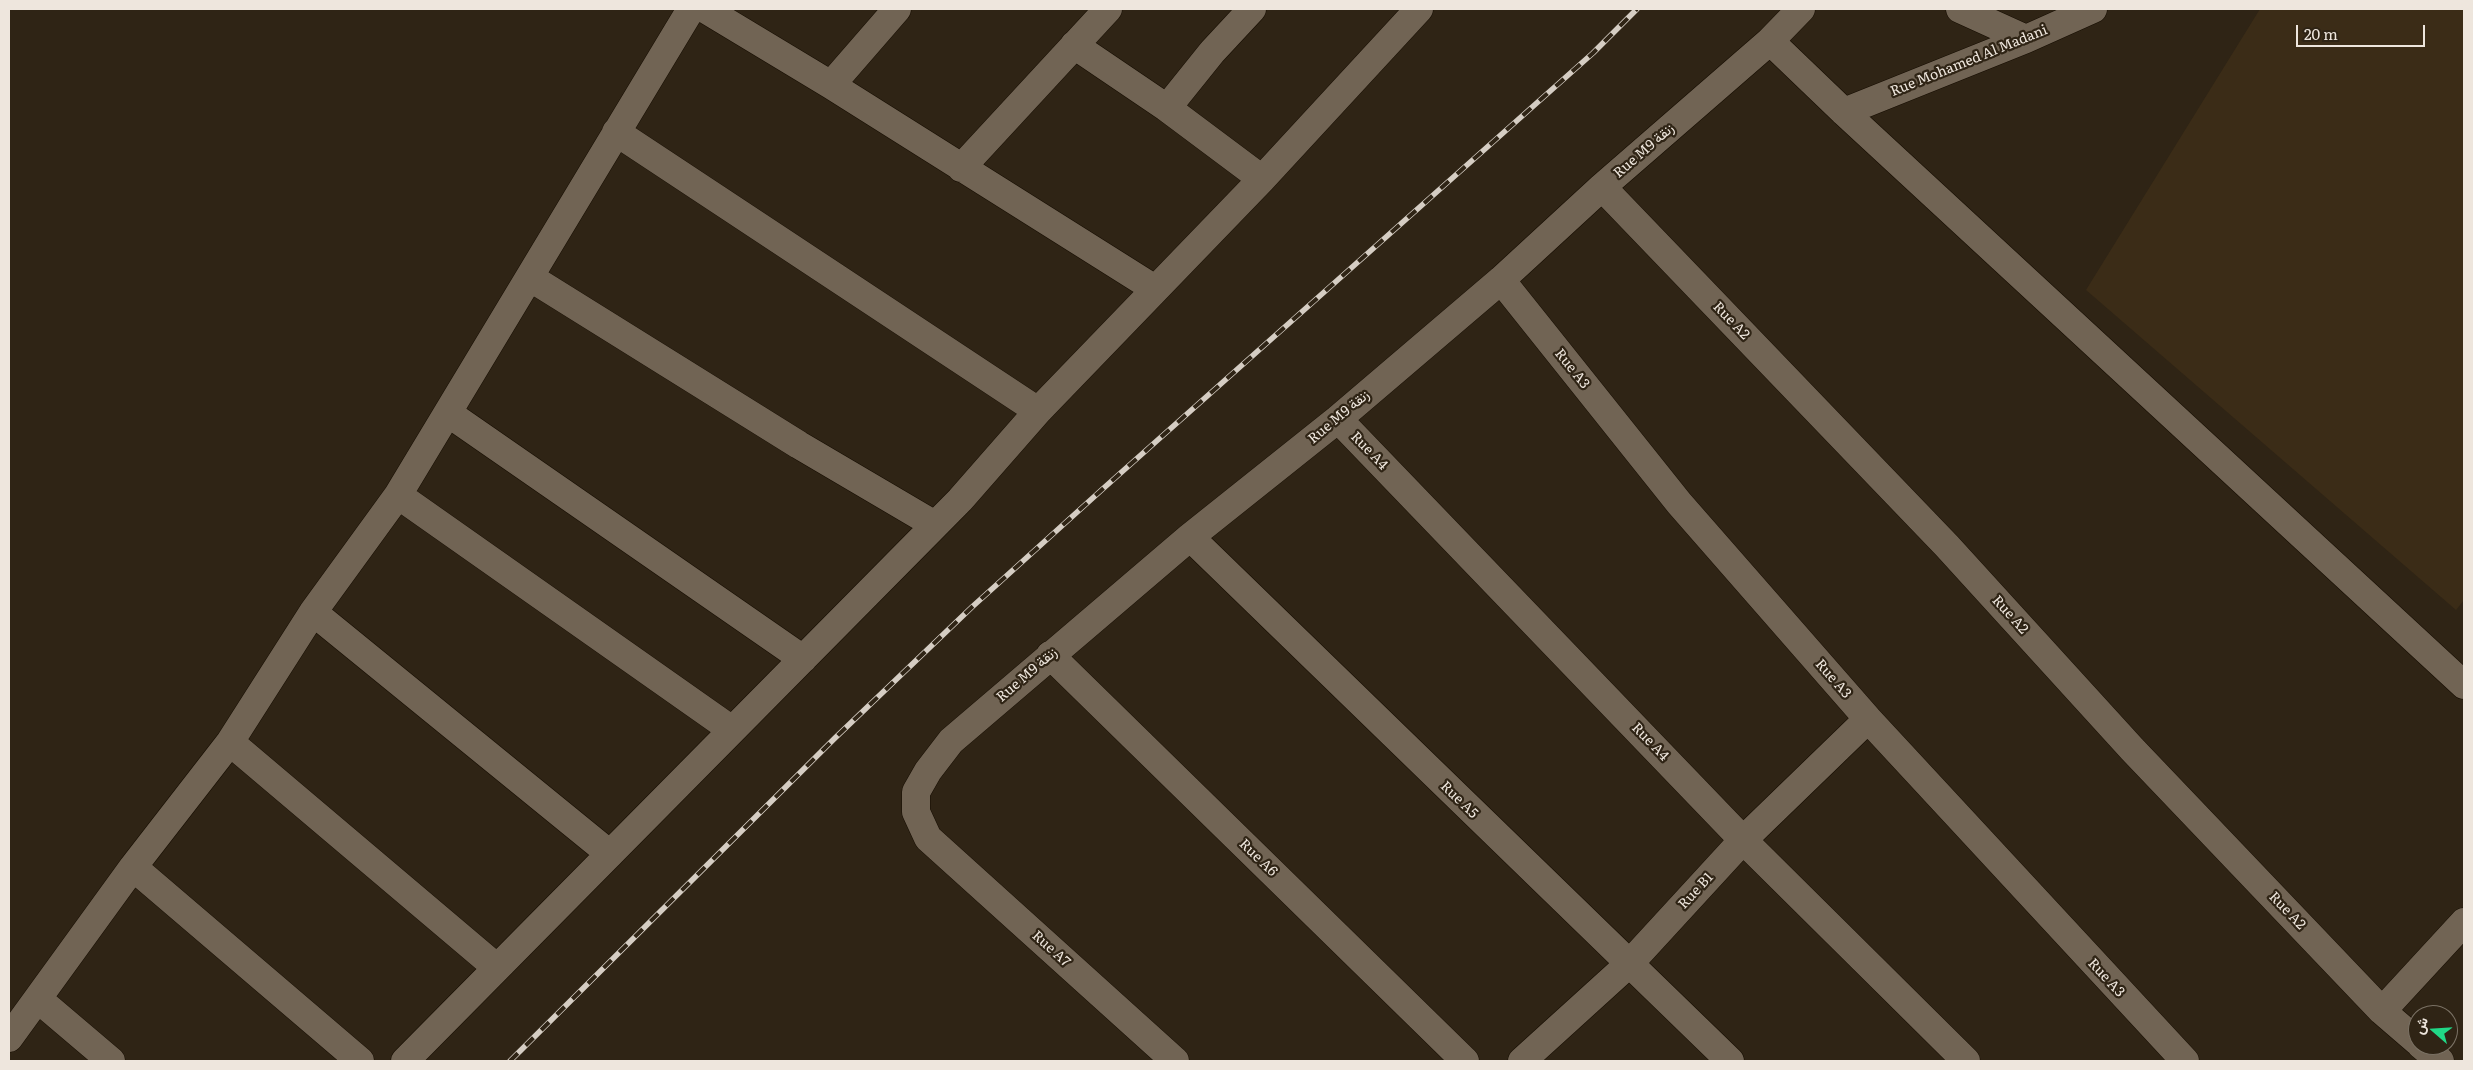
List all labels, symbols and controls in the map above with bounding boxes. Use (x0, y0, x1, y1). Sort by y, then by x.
scale bar (2298, 15, 2427, 47)
street label: Rue Mohamed Al Madani (1888, 22, 2050, 100)
text: 20 m (2304, 22, 2338, 45)
street label: Rue M9 زنقة (1610, 120, 1678, 182)
street label: Rue A2 (1709, 299, 1753, 343)
street label: Rue A3 (1551, 346, 1593, 392)
street label: Rue M9 زنقة (1305, 387, 1373, 447)
street label: Rue A4 (1347, 428, 1391, 474)
street label: Rue A2 (1988, 592, 2032, 638)
street label: Rue M9 زنقة (993, 644, 1061, 706)
street label: Rue A3 (1811, 656, 1855, 702)
street label: Rue A4 (1628, 719, 1672, 765)
street label: Rue A5 (1437, 778, 1481, 822)
street label: Rue A6 (1236, 836, 1280, 880)
street label: Rue B1 (1675, 869, 1717, 913)
street label: Rue A2 (2265, 889, 2309, 933)
street label: Rue A7 (1028, 927, 1074, 971)
street label: Rue A3 (2084, 955, 2128, 1001)
north arrow (2408, 1005, 2458, 1055)
text: ش (2408, 1014, 2432, 1037)

